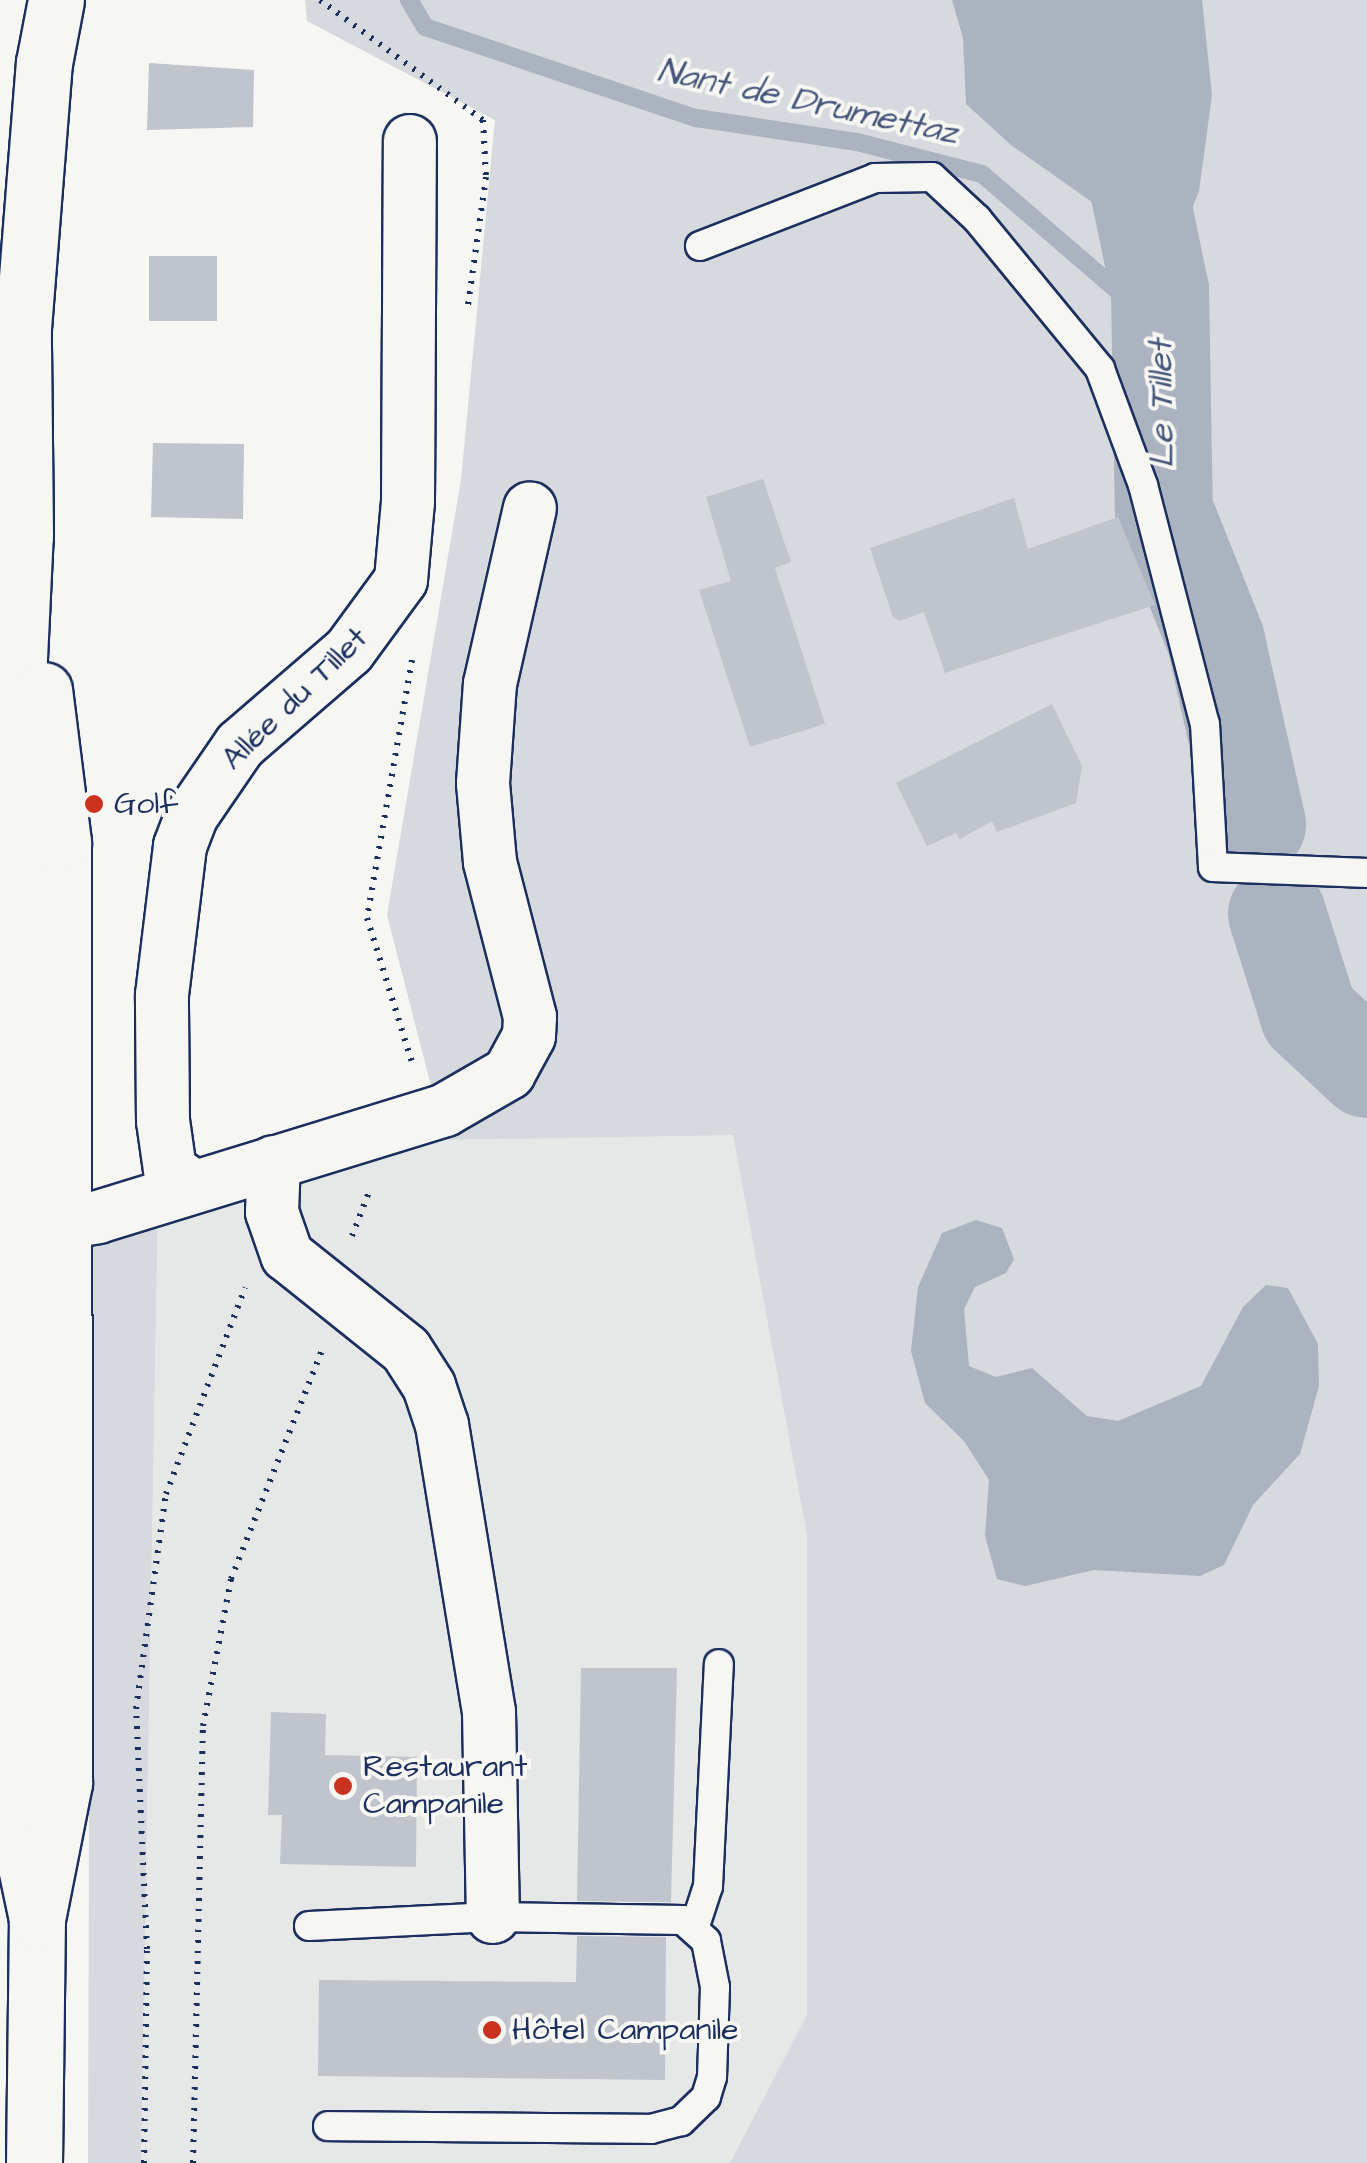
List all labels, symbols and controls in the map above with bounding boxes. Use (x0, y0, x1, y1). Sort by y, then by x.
water label: Nant de Drumettaz (654, 50, 962, 154)
water label: Le Tillet (1140, 339, 1184, 469)
street label: Allée du Tillet (214, 620, 376, 778)
place label: Golf (114, 785, 178, 823)
marker: Golf (83, 793, 105, 815)
place label: Restaurant Campanile (363, 1749, 528, 1824)
marker: Restaurant Campanile (332, 1775, 354, 1797)
place label: Hôtel Campanile (512, 2011, 739, 2049)
marker: Hôtel Campanile (481, 2019, 503, 2041)

